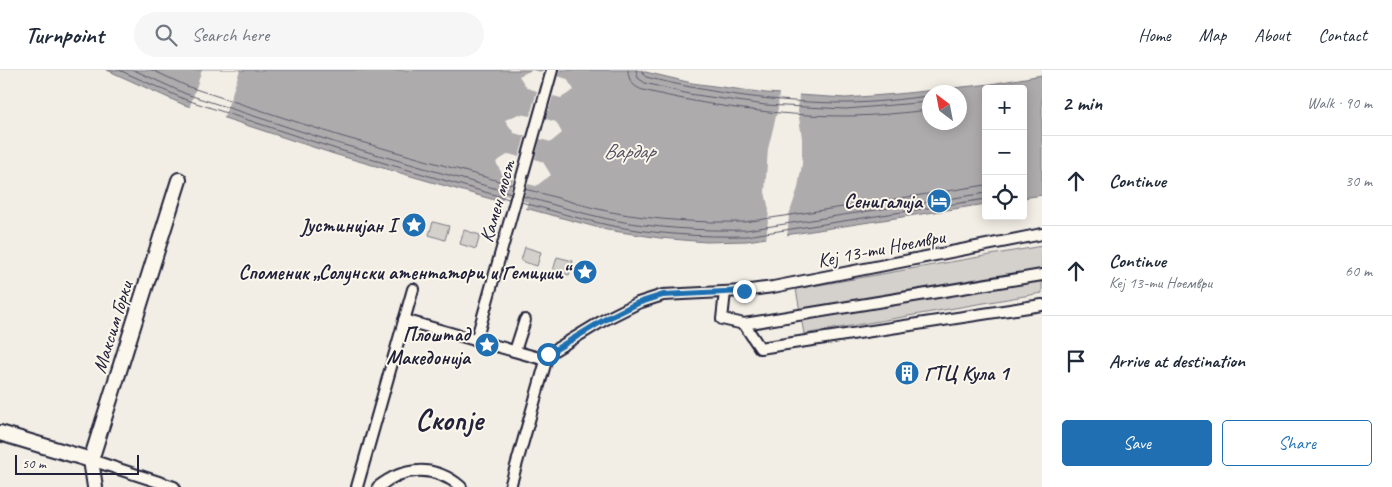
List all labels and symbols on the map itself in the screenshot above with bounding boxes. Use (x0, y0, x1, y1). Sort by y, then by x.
north arrow (922, 85, 967, 130)
water label: Вардар (604, 138, 658, 164)
street label: Камен мост (474, 155, 522, 245)
hotel icon: Сенигалија (926, 188, 952, 214)
place label: Сенигалија (844, 189, 924, 214)
place icon: Јустинијан I (401, 212, 427, 238)
place label: Јустинијан I (299, 213, 401, 238)
street label: Кеј 13-ти Ноември (815, 224, 948, 273)
place icon: Споменик „Солунски атентатори и Гемиџии“ (572, 259, 598, 285)
place label: Споменик „Солунски атентатори и Гемиџии“ (238, 260, 573, 286)
street label: Максим Горки (87, 277, 139, 376)
route end (733, 280, 756, 303)
place label: Плоштад Македонија (387, 322, 472, 370)
place icon: Плоштад Македонија (474, 332, 500, 358)
route start (537, 343, 560, 366)
building icon: ГТЦ Кула 1 (894, 360, 920, 386)
place label: ГТЦ Кула 1 (924, 361, 1010, 386)
district label: Скопје (415, 401, 486, 439)
scale bar (15, 452, 139, 475)

